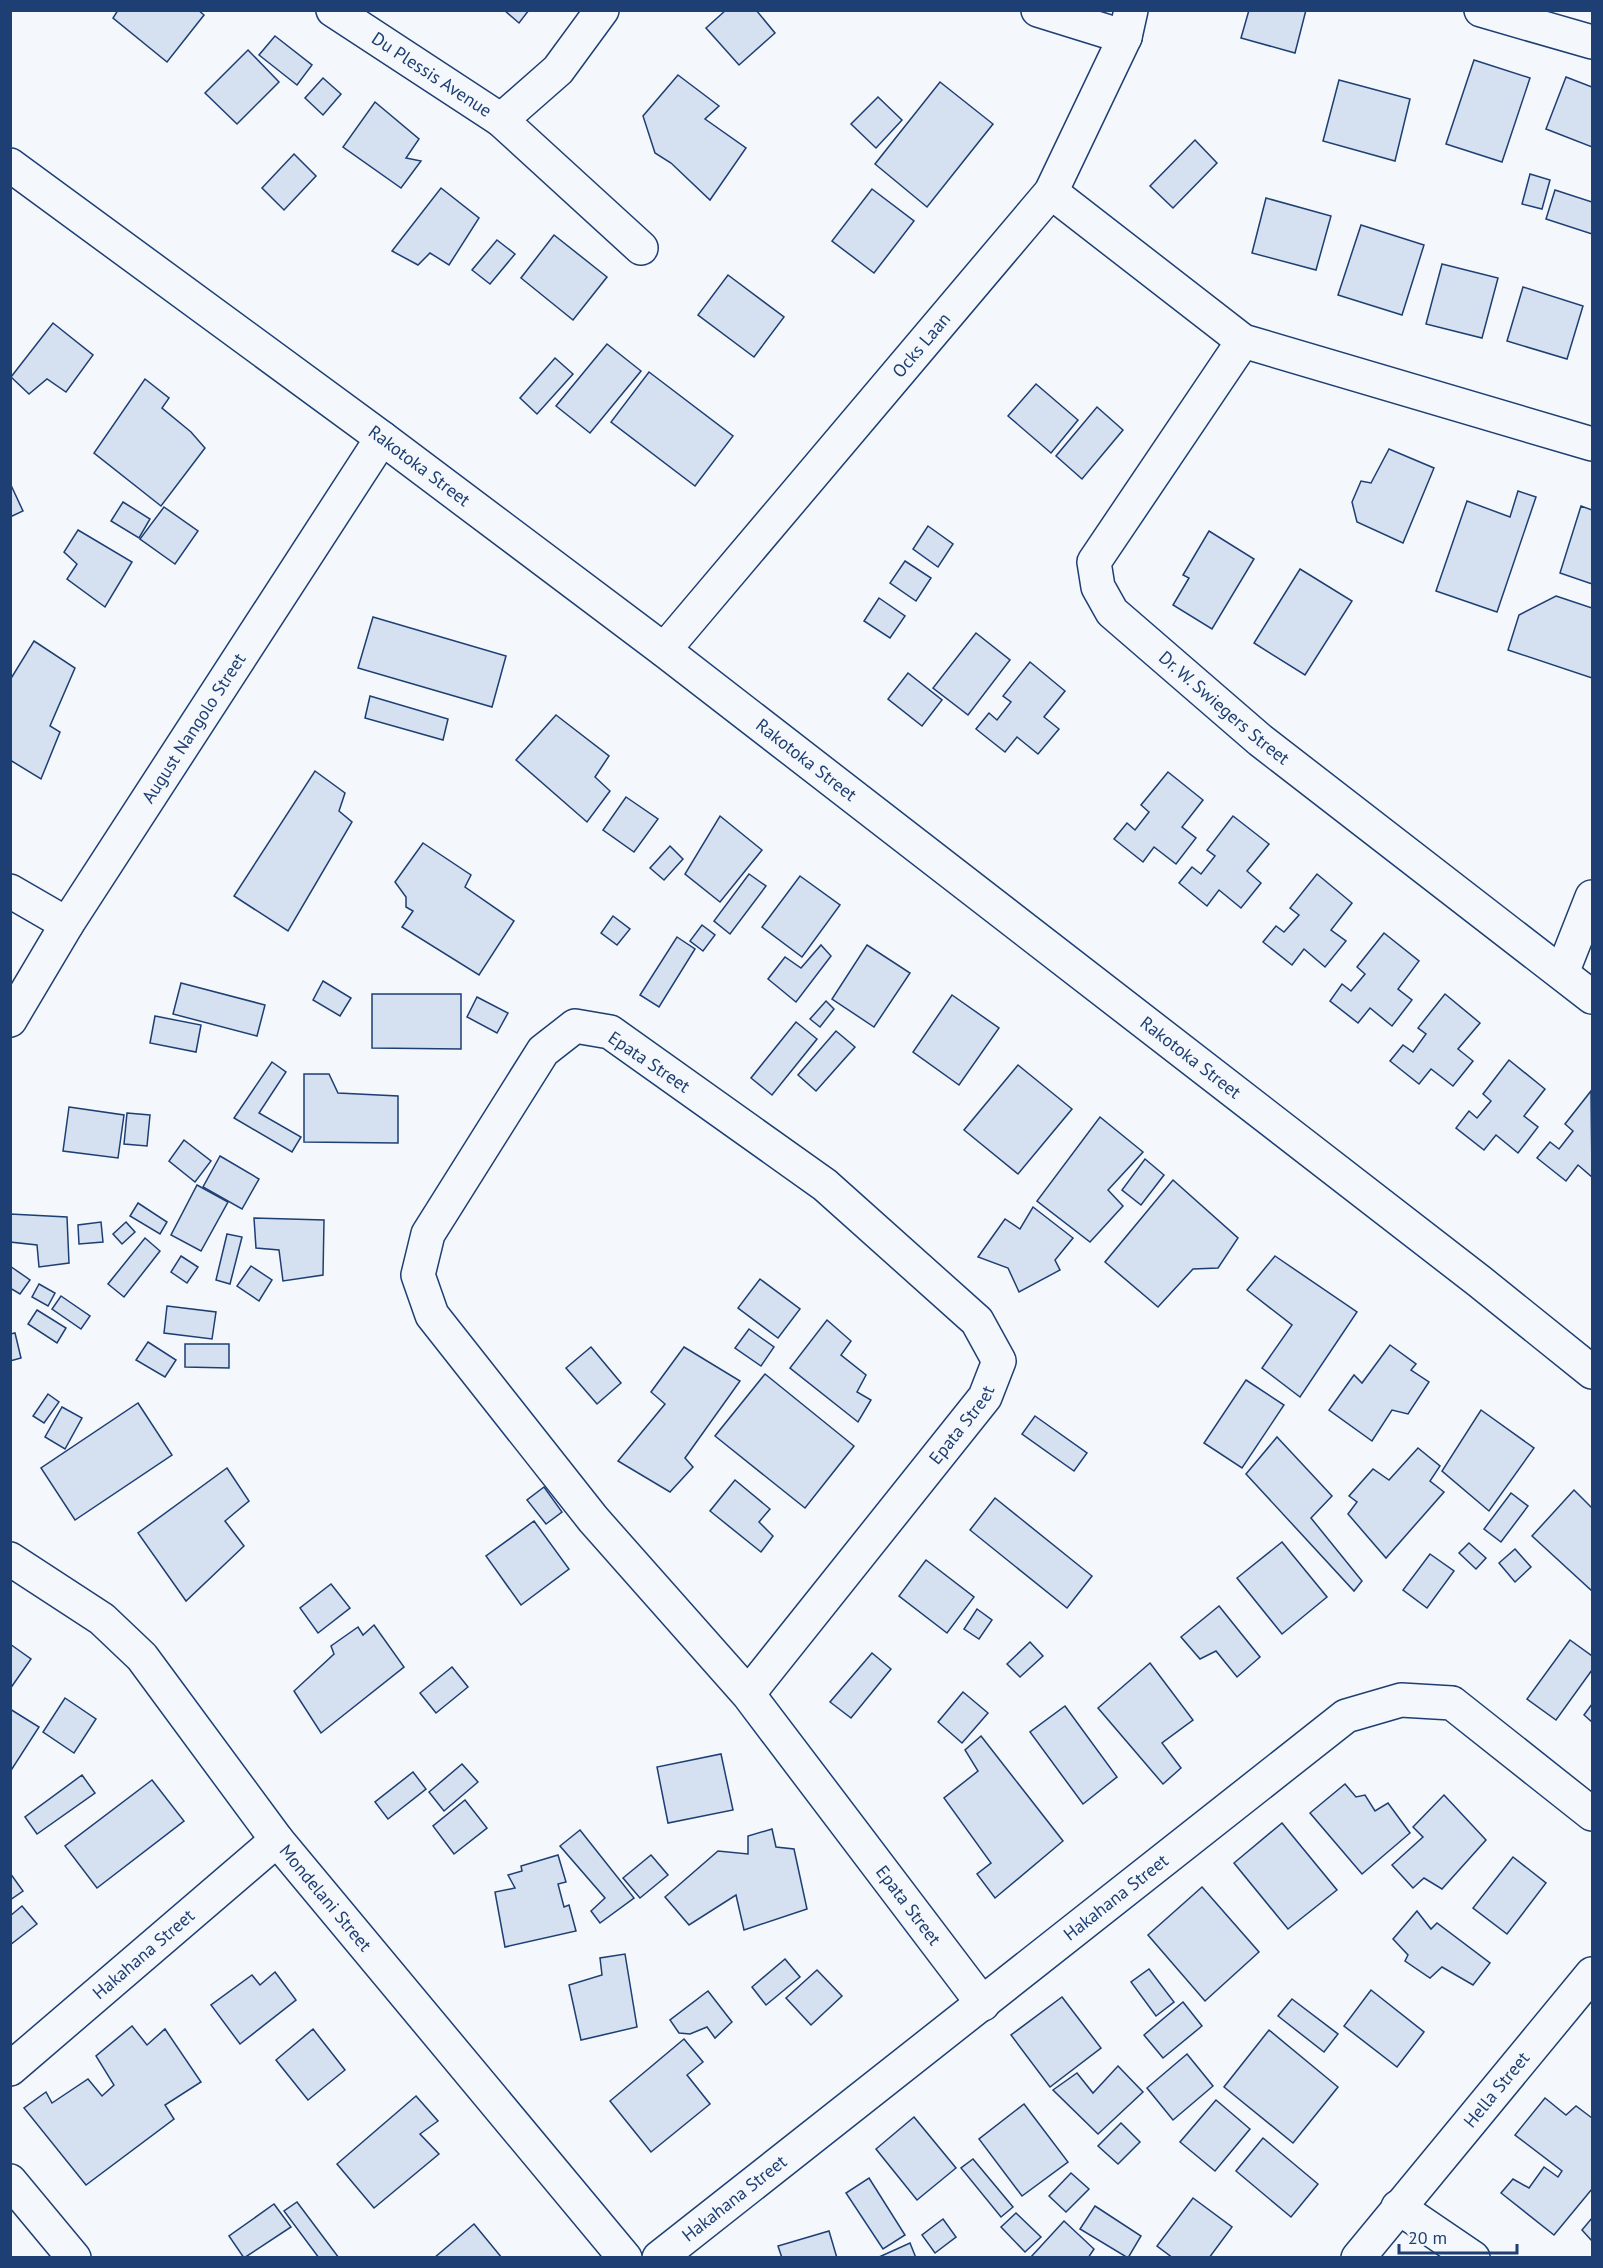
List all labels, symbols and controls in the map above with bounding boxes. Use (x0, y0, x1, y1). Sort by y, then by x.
street label: Du Plessis Avenue (368, 27, 496, 122)
street label: Ocks Laan (887, 308, 955, 382)
street label: Rakotoka Street (364, 420, 475, 511)
street label: Dr. W. Swiegers Street (1154, 646, 1294, 770)
street label: August Nangolo Street (137, 649, 250, 807)
street label: Rakotoka Street (751, 713, 862, 806)
street label: Rakotoka Street (1136, 1011, 1246, 1103)
street label: Epata Street (604, 1026, 695, 1097)
street label: Epata Street (924, 1382, 999, 1469)
street label: Mondelani Street (275, 1840, 377, 1956)
street label: Hakahana Street (1059, 1849, 1173, 1945)
street label: Epata Street (871, 1861, 946, 1950)
street label: Hakahana Street (88, 1904, 199, 2004)
street label: Hella Street (1458, 2047, 1534, 2132)
street label: Hakahana Street (677, 2150, 791, 2247)
scale bar (1399, 2217, 1518, 2255)
text: 20 m (1408, 2226, 1447, 2249)

